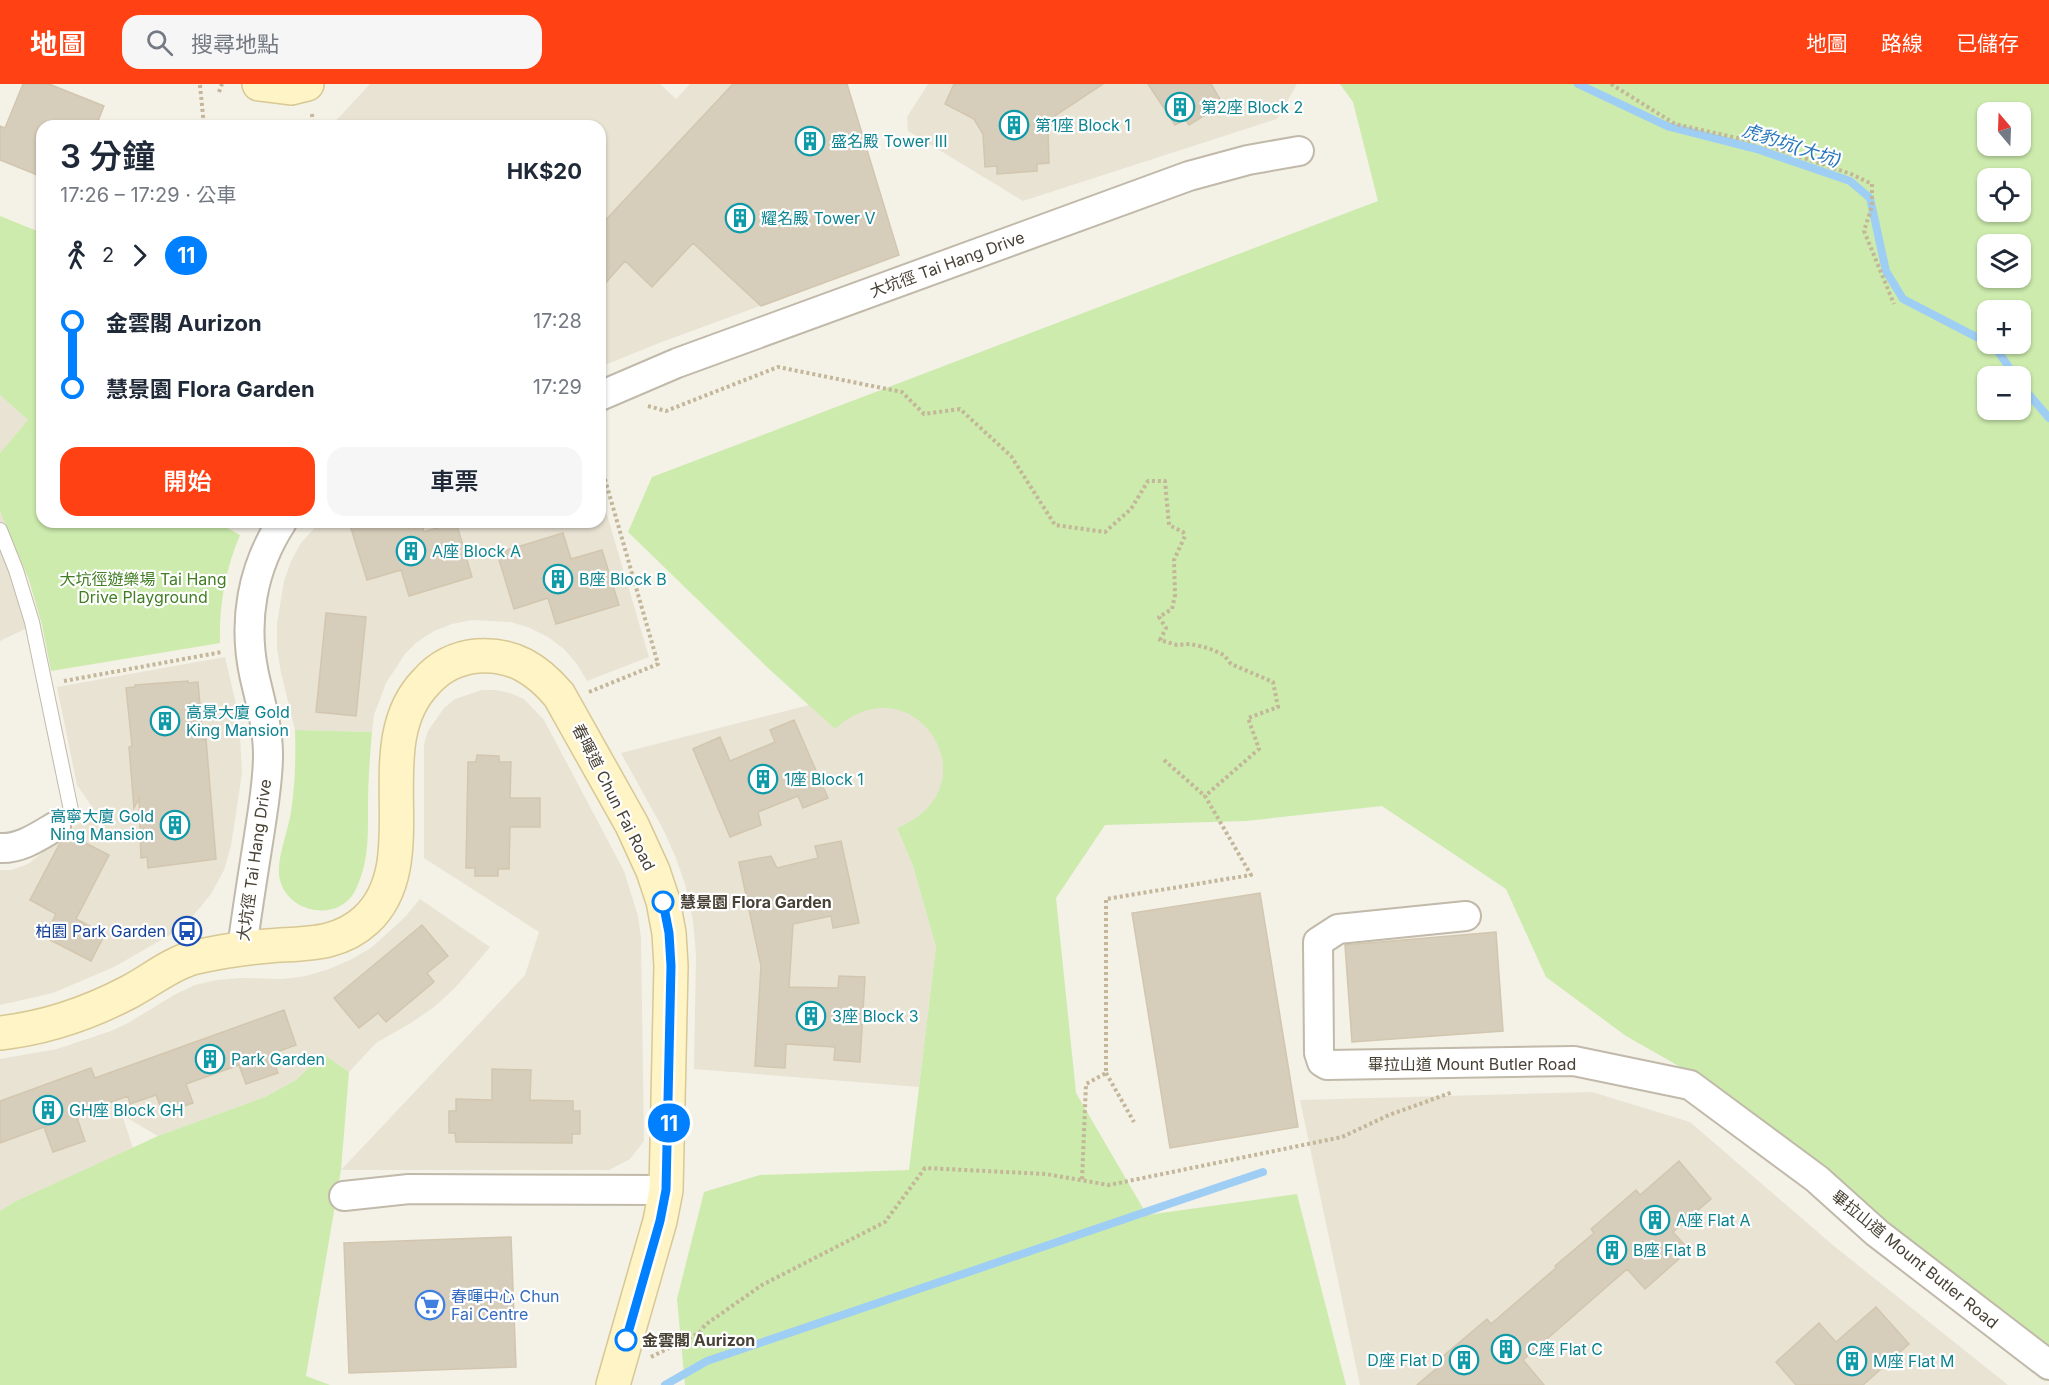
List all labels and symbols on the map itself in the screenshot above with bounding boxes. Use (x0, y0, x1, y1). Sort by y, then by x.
building icon: 第2座 Block 2 (1164, 91, 1196, 123)
place label: 第2座 Block 2 (1201, 97, 1303, 117)
north arrow (1977, 102, 2031, 156)
building icon: 第1座 Block 1 (998, 109, 1030, 141)
place label: 第1座 Block 1 (1035, 115, 1131, 135)
water label: 虎豹坑(大坑) (1740, 119, 1844, 171)
building icon: 盛名殿 Tower III (794, 125, 826, 157)
place label: 盛名殿 Tower III (831, 131, 947, 151)
building icon: 耀名殿 Tower V (724, 202, 756, 234)
place label: 耀名殿 Tower V (761, 208, 876, 228)
street label: 大坑徑 Tai Hang Drive (867, 227, 1027, 301)
building icon: A座 Block A (395, 535, 427, 567)
place label: A座 Block A (432, 541, 521, 561)
building icon: B座 Block B (542, 563, 574, 595)
park label: 大坑徑遊樂場 Tai Hang Drive Playground (59, 569, 227, 607)
place label: B座 Block B (579, 569, 667, 589)
place label: 高景大廈 Gold King Mansion (186, 702, 290, 740)
building icon: 高景大廈 Gold King Mansion (149, 705, 181, 737)
street label: 春暉道 Chun Fai Road (568, 720, 660, 874)
building icon: 1座 Block 1 (747, 763, 779, 795)
place label: 1座 Block 1 (784, 769, 864, 789)
street label: 大坑徑 Tai Hang Drive (233, 778, 275, 942)
place label: 高寧大廈 Gold Ning Mansion (50, 806, 154, 844)
building icon: 高寧大廈 Gold Ning Mansion (159, 809, 191, 841)
marker: 慧景園 Flora Garden (652, 891, 674, 913)
place label: 慧景園 Flora Garden (680, 892, 832, 912)
bus stop icon: 柏園 Park Garden (171, 915, 203, 947)
place label: 柏園 Park Garden (35, 921, 166, 941)
building icon: 3座 Block 3 (795, 1000, 827, 1032)
place label: 3座 Block 3 (832, 1006, 919, 1026)
building icon: Park Garden (194, 1043, 226, 1075)
place label: Park Garden (231, 1049, 325, 1069)
street label: 畢拉山道 Mount Butler Road (1368, 1054, 1576, 1074)
building icon: GH座 Block GH (32, 1094, 64, 1126)
place label: GH座 Block GH (69, 1100, 184, 1120)
line badge: 11 (642, 1104, 696, 1142)
street label: 畢拉山道 Mount Butler Road (1828, 1186, 2002, 1332)
building icon: A座 Flat A (1639, 1204, 1671, 1236)
place label: A座 Flat A (1676, 1210, 1751, 1230)
building icon: B座 Flat B (1596, 1234, 1628, 1266)
place label: B座 Flat B (1633, 1240, 1706, 1260)
place label: 春暉中心 Chun Fai Centre (451, 1286, 560, 1324)
supermarket icon: 春暉中心 Chun Fai Centre (414, 1289, 446, 1321)
marker: 金雲閣 Aurizon (615, 1329, 637, 1351)
place label: 金雲閣 Aurizon (642, 1330, 755, 1350)
building icon: C座 Flat C (1490, 1333, 1522, 1365)
place label: C座 Flat C (1527, 1339, 1603, 1359)
building icon: D座 Flat D (1448, 1344, 1480, 1376)
building icon: M座 Flat M (1836, 1345, 1868, 1377)
place label: D座 Flat D (1367, 1350, 1443, 1370)
place label: M座 Flat M (1873, 1351, 1954, 1371)

